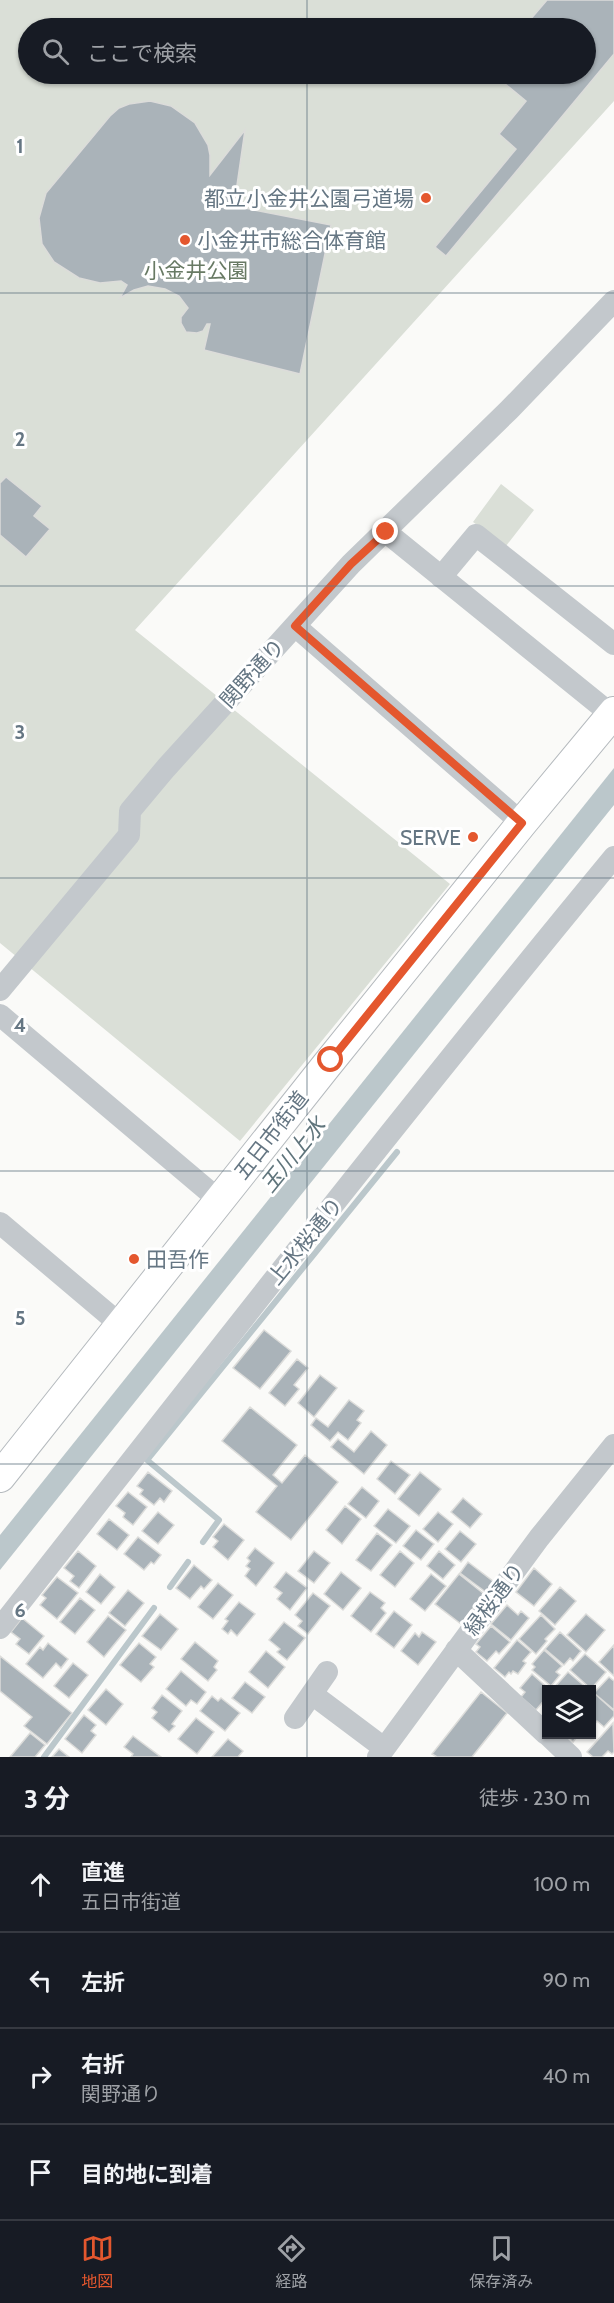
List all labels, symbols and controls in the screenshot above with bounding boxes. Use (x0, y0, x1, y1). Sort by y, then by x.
search box (18, 18, 596, 84)
icon: search (39, 35, 72, 68)
text: ここで検索 (87, 40, 197, 67)
text: 1 (16, 134, 24, 158)
place label: 都立小金井公園弓道場 (204, 186, 414, 211)
marker: 都立小金井公園弓道場 (419, 191, 433, 205)
place label: 小金井市総合体育館 (197, 228, 386, 253)
marker: 小金井市総合体育館 (178, 233, 192, 247)
park label: 小金井公園 (144, 258, 249, 283)
text: 2 (15, 427, 25, 451)
route end (372, 518, 398, 544)
street label: 関野通り (215, 633, 289, 713)
text: 3 (15, 720, 25, 744)
place label: SERVE (400, 825, 461, 850)
marker: SERVE (466, 830, 480, 844)
text: 4 (14, 1013, 26, 1037)
route start (317, 1046, 343, 1072)
street label: 五日市街道 (229, 1086, 313, 1184)
water label: 玉川上水 (255, 1111, 332, 1198)
street label: 上水桜通り (262, 1192, 348, 1290)
place label: 田吾作 (146, 1247, 209, 1272)
marker: 田吾作 (127, 1252, 141, 1266)
text: 5 (15, 1306, 25, 1330)
street label: 緑桜通り (459, 1558, 529, 1640)
text: 6 (14, 1598, 26, 1622)
map controls (542, 1685, 596, 1739)
button: layers (542, 1685, 596, 1739)
text: 3 分 (24, 1783, 70, 1815)
text: 徒歩 · 230 m (479, 1786, 590, 1810)
text: 直進 (81, 1859, 125, 1886)
icon: ahead (24, 1868, 57, 1901)
text: 100 m (534, 1872, 590, 1896)
text: 五日市街道 (81, 1890, 181, 1914)
icon: left (24, 1964, 57, 1997)
text: 90 m (543, 1968, 590, 1992)
text: 左折 (81, 1969, 125, 1996)
text: 右折 (81, 2051, 125, 2078)
icon: right (24, 2060, 57, 2093)
text: 40 m (542, 2064, 590, 2088)
text: 関野通り (81, 2082, 161, 2106)
icon: arrive (24, 2156, 57, 2189)
text: 目的地に到着 (81, 2161, 213, 2188)
tab: 地図 (81, 2232, 114, 2292)
tab: 経路 (275, 2232, 308, 2292)
tab: 保存済み (469, 2232, 533, 2292)

